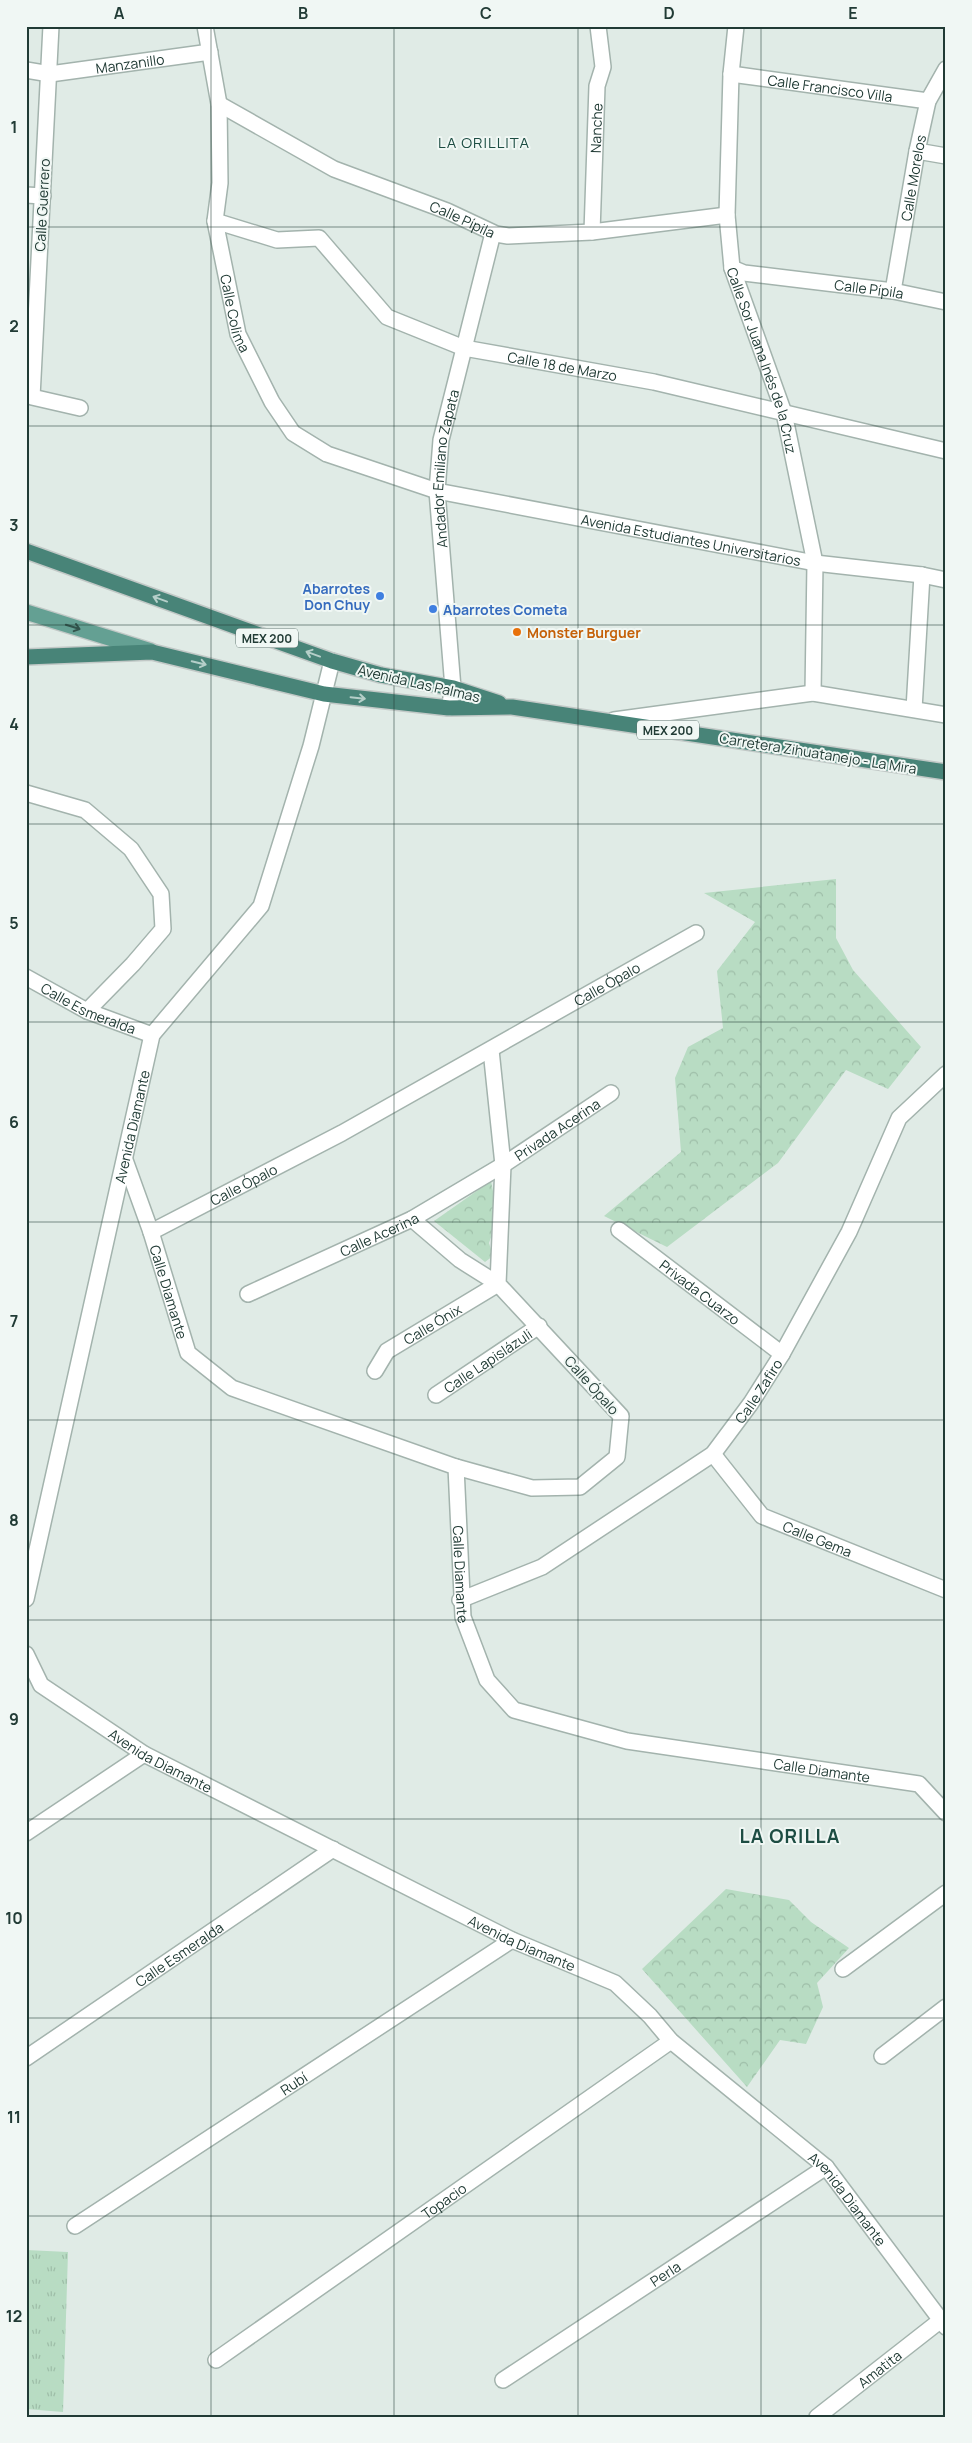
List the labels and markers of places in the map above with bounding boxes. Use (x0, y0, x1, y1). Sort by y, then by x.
place label: Abarrotes Don Chuy (303, 579, 370, 614)
marker: Abarrotes Don Chuy (374, 590, 386, 602)
place label: Abarrotes Cometa (443, 600, 567, 619)
marker: Abarrotes Cometa (427, 603, 439, 615)
place label: Monster Burguer (527, 623, 641, 642)
marker: Monster Burguer (511, 626, 523, 638)

